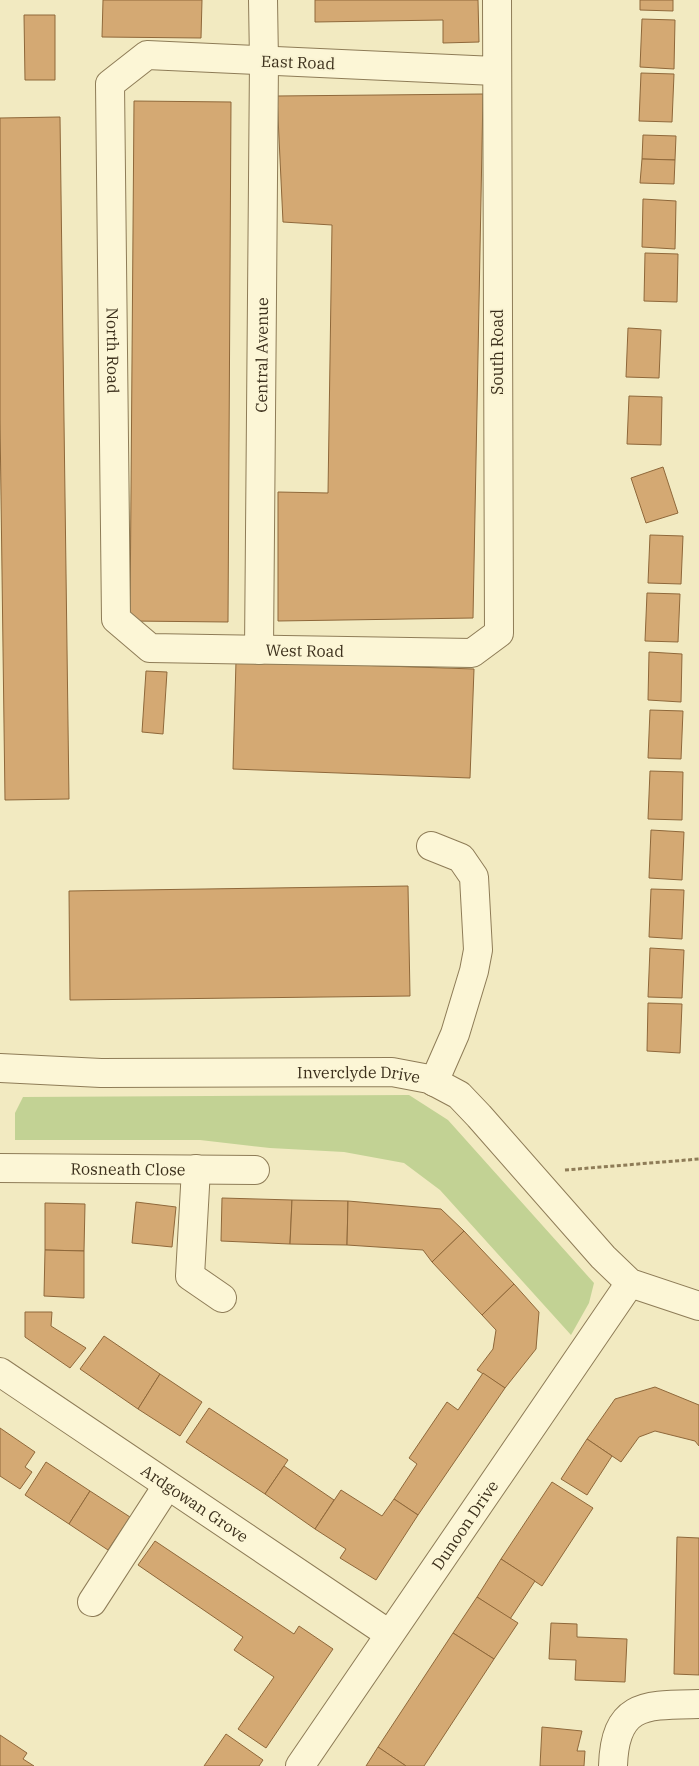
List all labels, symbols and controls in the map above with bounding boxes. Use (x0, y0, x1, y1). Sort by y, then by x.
street label: East Road (261, 51, 336, 73)
street label: Central Avenue (251, 297, 272, 413)
street label: North Road (103, 307, 123, 394)
street label: South Road (487, 309, 507, 395)
street label: West Road (265, 640, 345, 661)
street label: Inverclyde Drive (297, 1062, 422, 1087)
street label: Rosneath Close (70, 1159, 186, 1179)
street label: Ardgowan Grove (138, 1460, 252, 1546)
street label: Dunoon Drive (427, 1476, 502, 1573)

